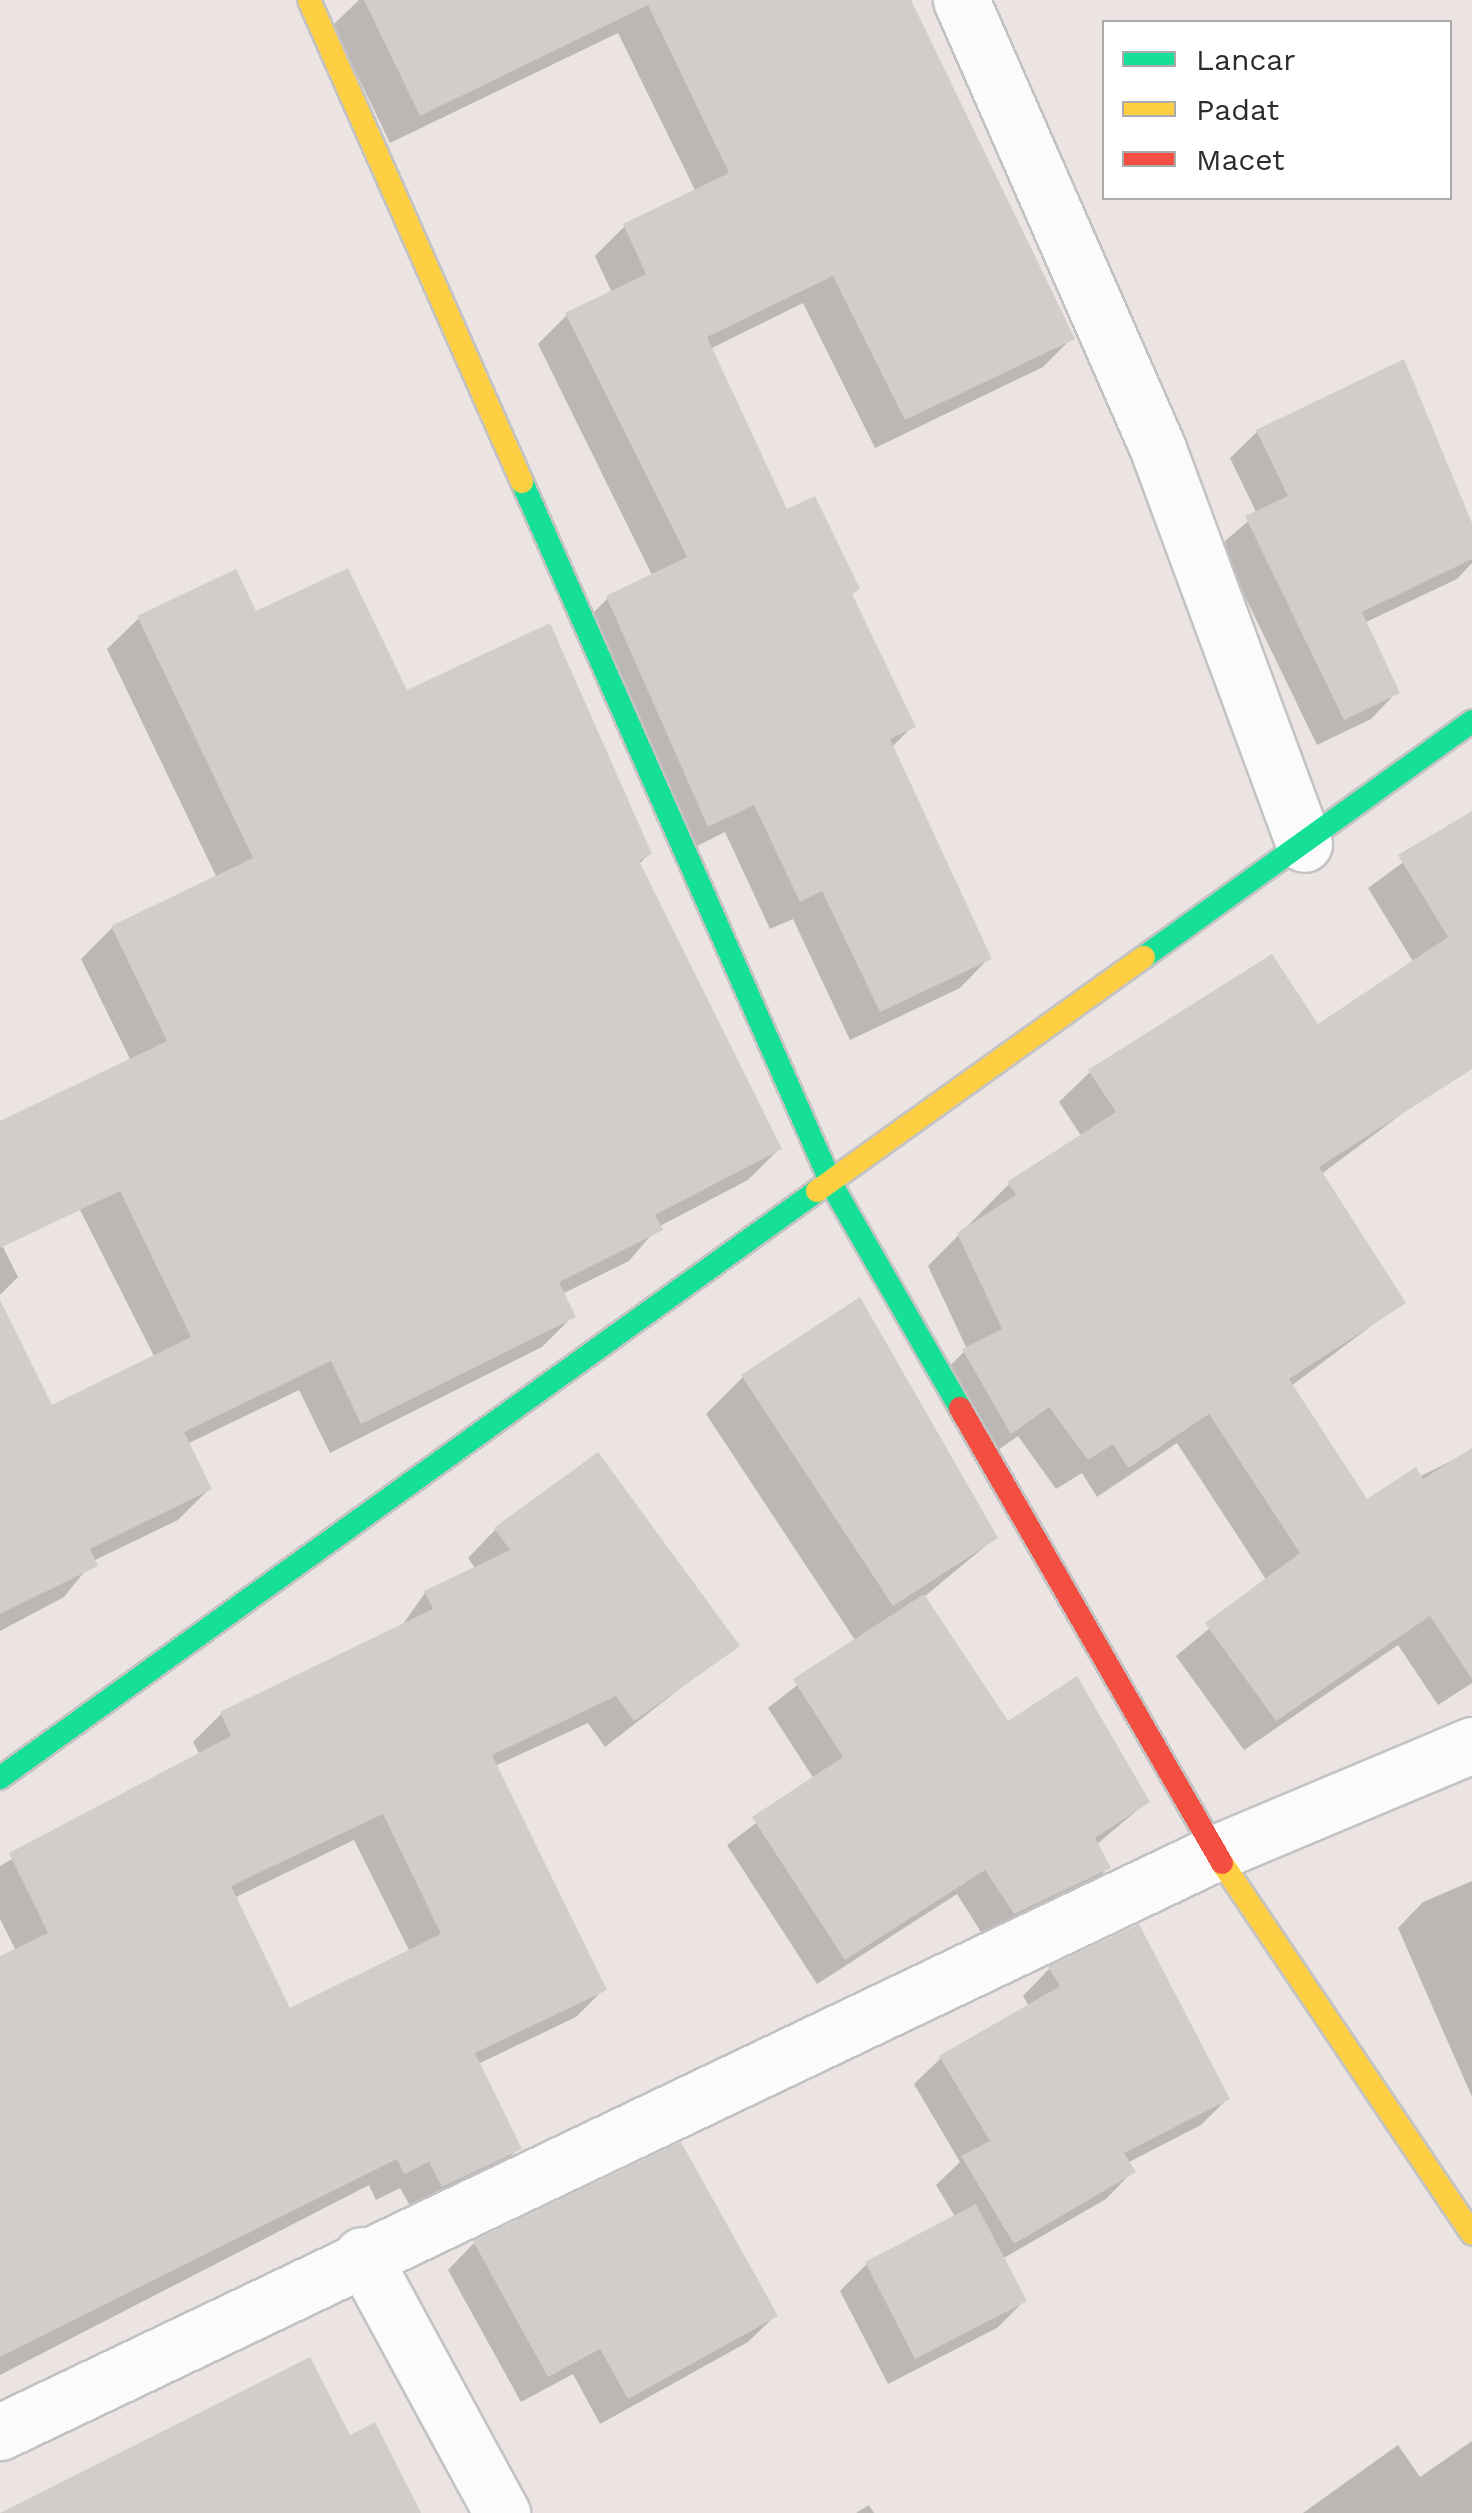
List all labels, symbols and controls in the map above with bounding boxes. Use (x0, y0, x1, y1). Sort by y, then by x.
legend (1102, 20, 1452, 200)
text: Lancar (1196, 42, 1296, 77)
text: Padat (1196, 92, 1279, 127)
text: Macet (1196, 142, 1285, 177)

